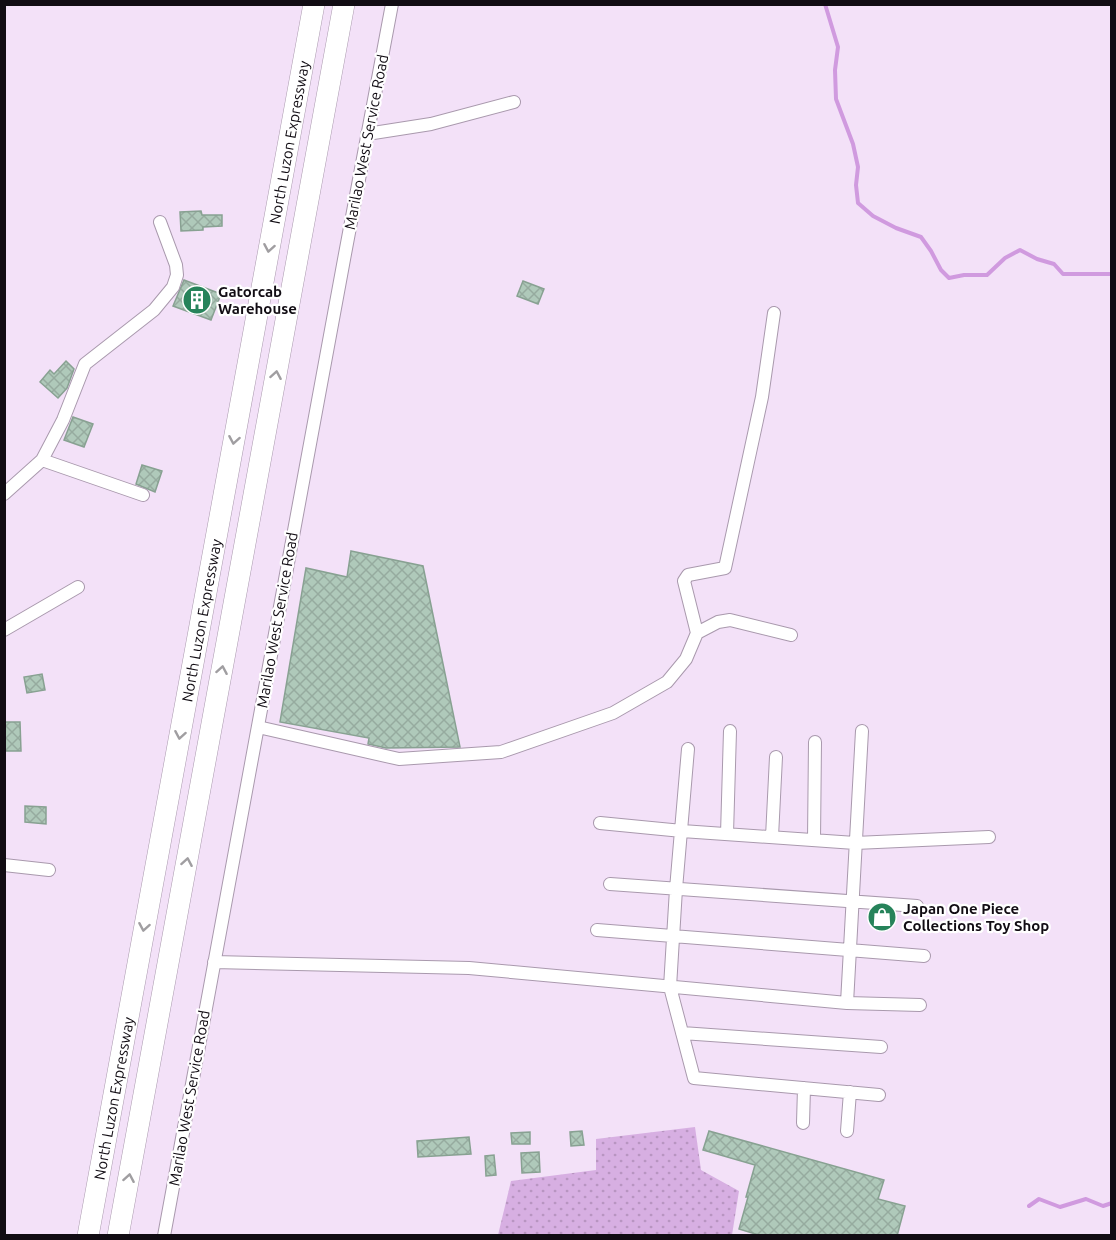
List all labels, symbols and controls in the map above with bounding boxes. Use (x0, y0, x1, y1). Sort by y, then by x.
street label: Marilao West Service Road (341, 53, 391, 231)
street label: North Luzon Expressway (265, 59, 312, 225)
one-way arrow (263, 243, 276, 253)
place label: Gatorcab Warehouse (218, 283, 297, 317)
building icon: Gatorcab Warehouse (181, 284, 213, 316)
one-way arrow (269, 371, 282, 381)
one-way arrow (228, 434, 241, 444)
street label: Marilao West Service Road (253, 531, 301, 709)
street label: North Luzon Expressway (178, 537, 224, 703)
one-way arrow (215, 666, 228, 676)
one-way arrow (174, 729, 187, 739)
one-way arrow (180, 858, 193, 868)
place label: Japan One Piece Collections Toy Shop (903, 900, 1049, 934)
shop icon: Japan One Piece Collections Toy Shop (866, 901, 898, 933)
one-way arrow (139, 922, 151, 931)
street label: Marilao West Service Road (165, 1009, 213, 1187)
street label: North Luzon Expressway (90, 1015, 137, 1181)
one-way arrow (122, 1173, 135, 1183)

